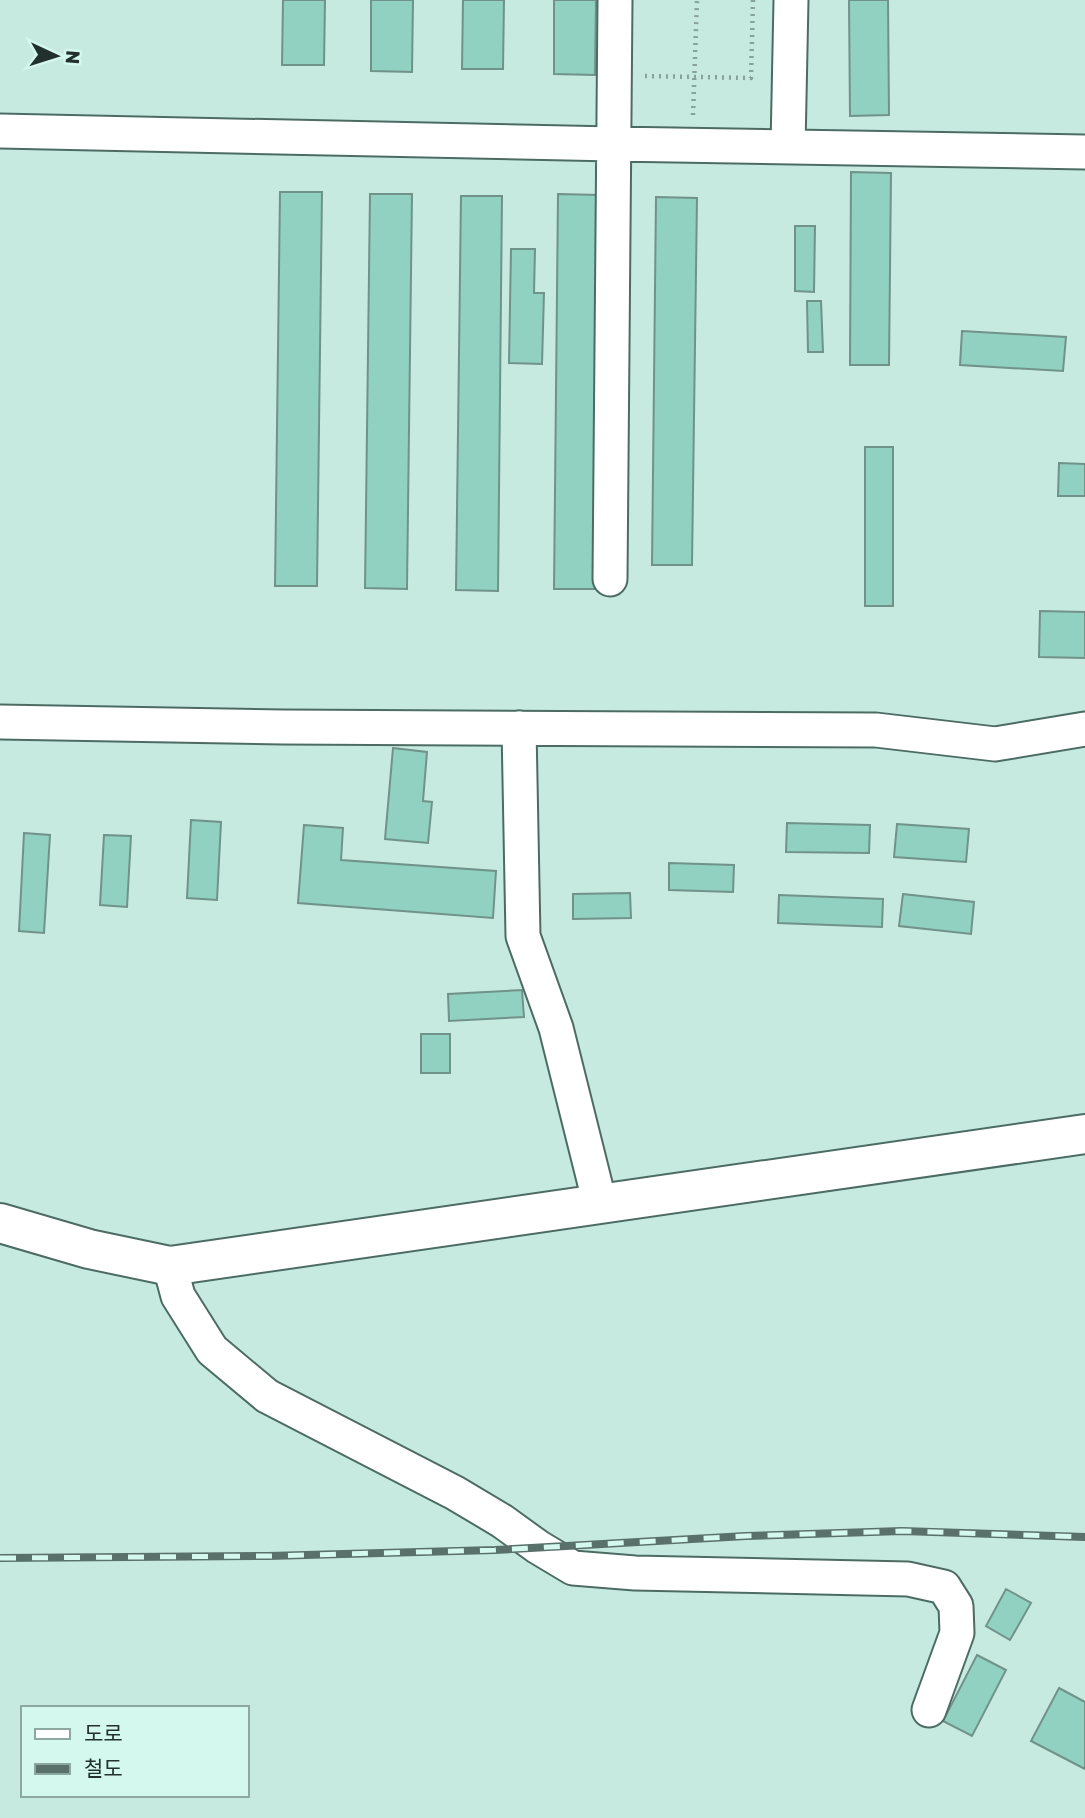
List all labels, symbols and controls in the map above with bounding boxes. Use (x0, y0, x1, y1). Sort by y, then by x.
north arrow (21, 21, 91, 91)
text: N (61, 50, 84, 65)
legend (21, 1706, 248, 1797)
text: 도로 (84, 1721, 123, 1746)
text: 철도 (84, 1756, 123, 1781)

